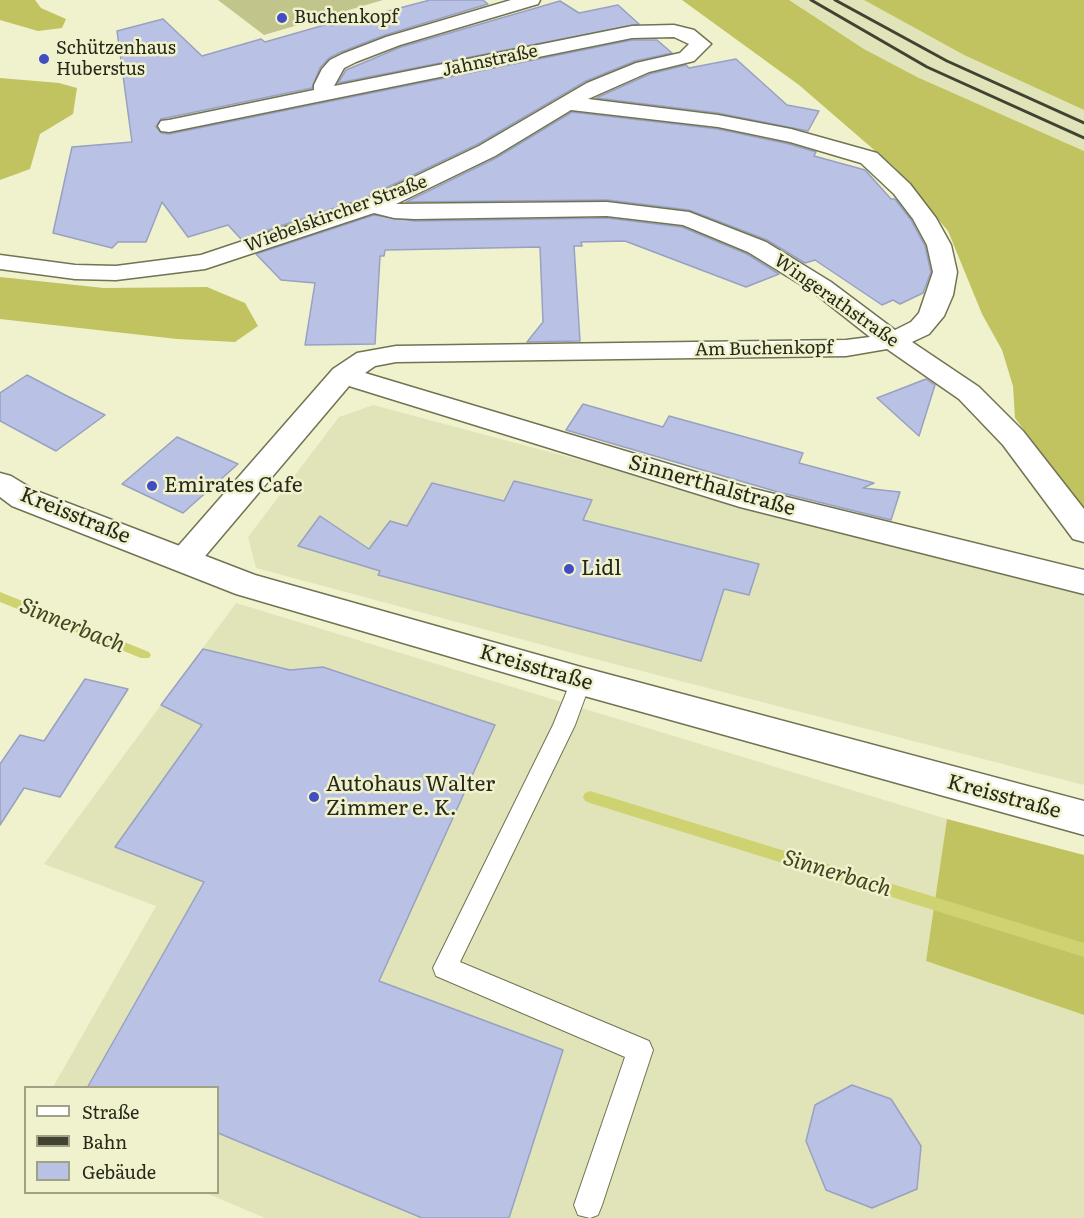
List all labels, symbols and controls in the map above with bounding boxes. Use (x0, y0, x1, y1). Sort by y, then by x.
place label: Buchenkopf (294, 7, 398, 29)
marker: Buchenkopf (275, 11, 289, 25)
place label: Schützenhaus Huberstus (56, 38, 176, 80)
street label: Jahnstraße (440, 40, 540, 82)
marker: Schützenhaus Huberstus (37, 52, 51, 66)
street label: Wiebelskircher Straße (242, 171, 430, 257)
street label: Wingerathstraße (769, 250, 903, 352)
street label: Am Buchenkopf (695, 337, 833, 361)
street label: Sinnerthalstraße (626, 450, 798, 522)
place label: Emirates Cafe (164, 473, 303, 499)
marker: Emirates Cafe (145, 479, 159, 493)
street label: Kreisstraße (16, 482, 134, 550)
place label: Lidl (581, 556, 621, 582)
marker: Lidl (562, 562, 576, 576)
water label: Sinnerbach (15, 593, 129, 659)
street label: Kreisstraße (476, 640, 596, 696)
street label: Kreisstraße (944, 770, 1064, 824)
place label: Autohaus Walter Zimmer e. K. (326, 772, 495, 822)
marker: Autohaus Walter Zimmer e. K. (307, 790, 321, 804)
water label: Sinnerbach (780, 845, 894, 903)
legend (24, 1086, 219, 1194)
text: Straße (82, 1098, 139, 1125)
text: Bahn (82, 1128, 127, 1155)
text: Gebäude (82, 1158, 156, 1185)

